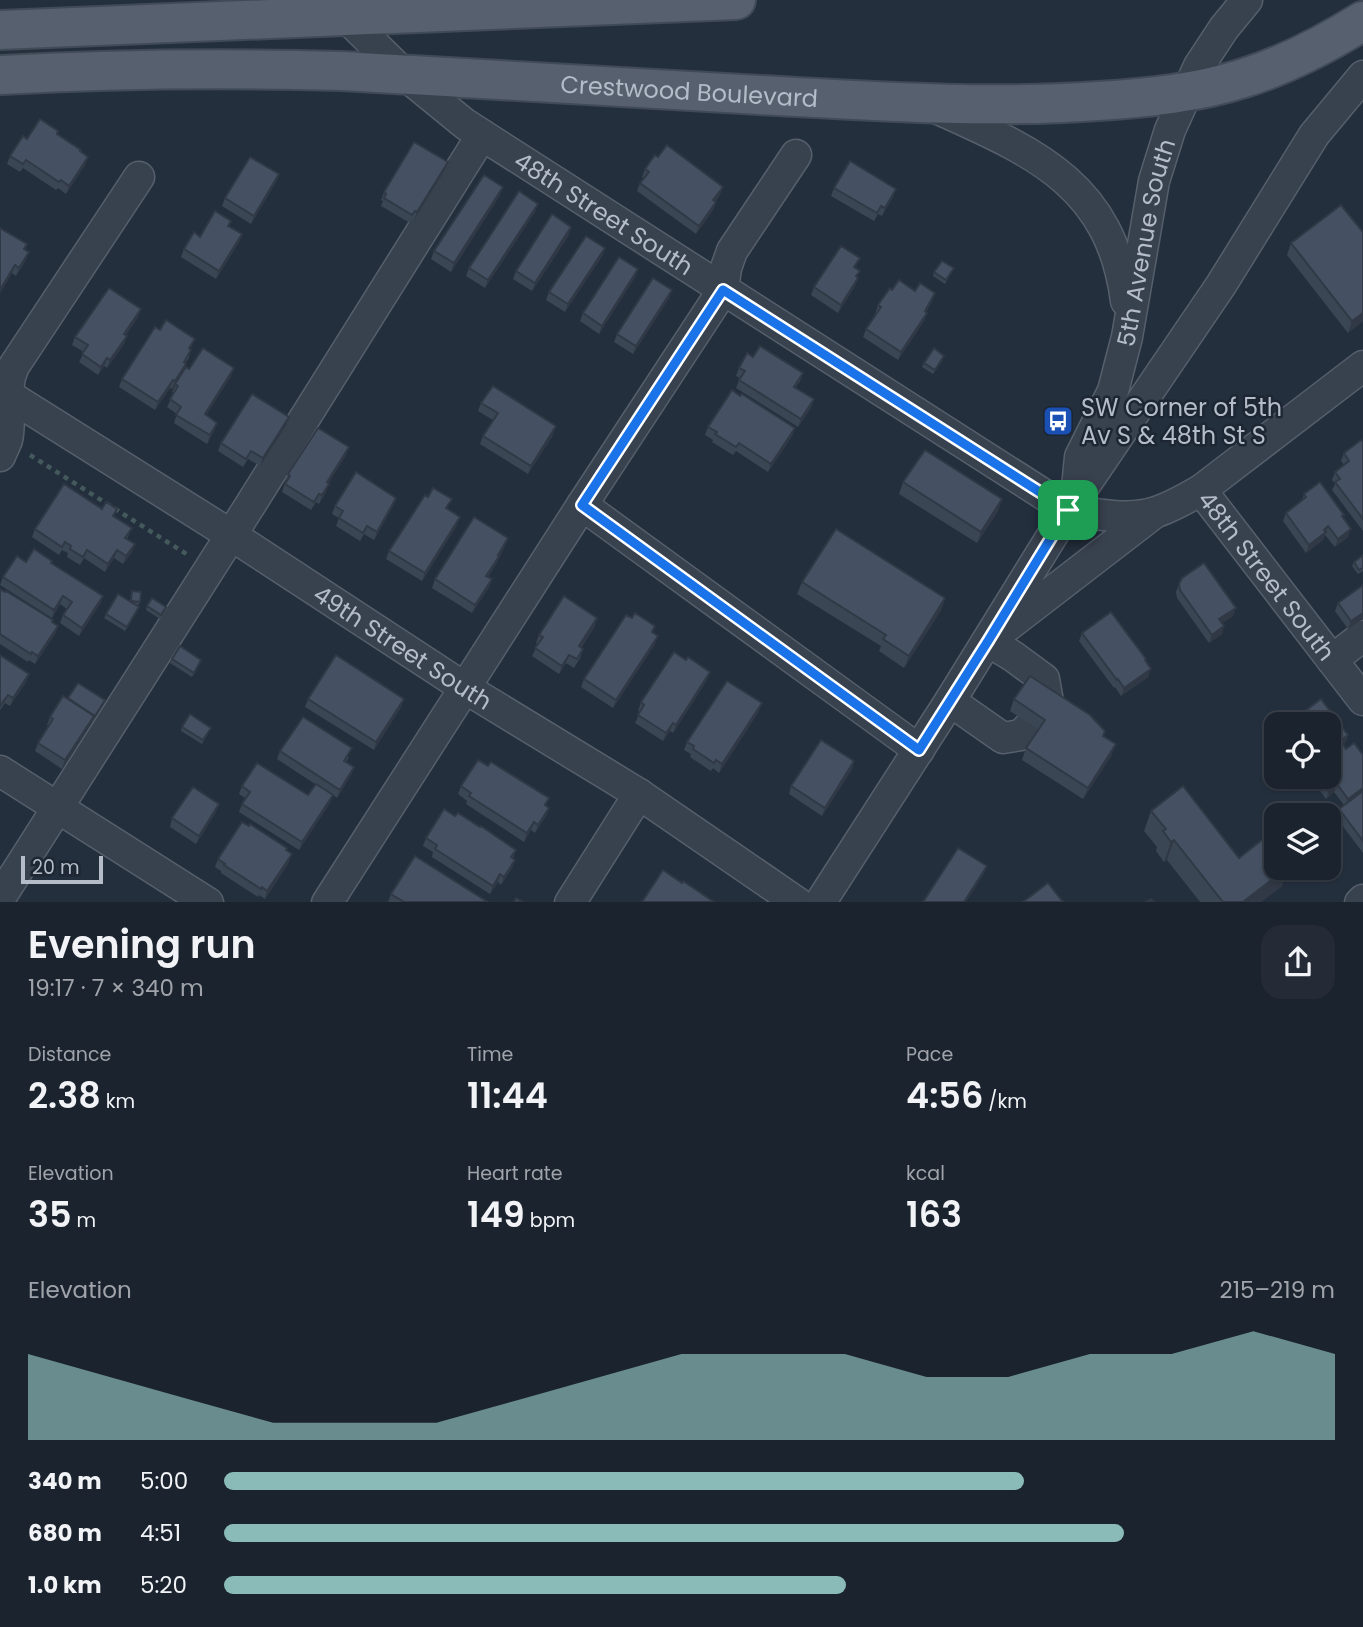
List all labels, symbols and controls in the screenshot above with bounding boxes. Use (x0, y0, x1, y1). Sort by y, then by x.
street label: Crestwood Boulevard (560, 67, 819, 115)
street label: 5th Avenue South (1109, 134, 1183, 350)
street label: 48th Street South (508, 144, 700, 283)
place label: SW Corner of 5th Av S & 48th St S (1081, 391, 1282, 452)
bus stop icon: SW Corner of 5th Av S & 48th St S (1041, 404, 1075, 438)
pin (1038, 480, 1098, 540)
street label: 48th Street South (1191, 484, 1343, 667)
icon: arrive (1049, 491, 1087, 529)
street label: 49th Street South (307, 577, 498, 717)
map controls (1264, 712, 1341, 880)
button: locate (1264, 712, 1341, 789)
button: layers (1264, 803, 1341, 880)
scale bar (21, 853, 103, 885)
text: 20 m (32, 854, 80, 881)
text: Evening run (28, 918, 256, 971)
button: share (1261, 925, 1335, 999)
text: 19:17 · 7 × 340 m (28, 972, 204, 1004)
text: Distance (28, 1041, 111, 1068)
text: Time (467, 1041, 513, 1068)
text: Pace (906, 1041, 953, 1068)
text: 2.38 (28, 1071, 101, 1120)
text: 11:44 (467, 1071, 548, 1120)
text: 4:56 (906, 1071, 983, 1120)
text: km (101, 1088, 135, 1115)
text: /km (983, 1088, 1027, 1115)
text: Elevation (28, 1160, 114, 1187)
text: Heart rate (467, 1160, 562, 1187)
text: kcal (906, 1160, 945, 1187)
text: 35 (28, 1190, 72, 1239)
text: 149 (467, 1190, 525, 1239)
text: 163 (906, 1190, 962, 1239)
text: m (72, 1207, 96, 1234)
text: bpm (525, 1207, 575, 1234)
text: Elevation (28, 1274, 132, 1306)
text: 215–219 m (1219, 1274, 1335, 1306)
text: 340 m (28, 1465, 102, 1497)
text: 5:00 (140, 1465, 188, 1497)
text: 680 m (28, 1517, 102, 1549)
text: 4:51 (140, 1517, 181, 1549)
text: 1.0 km (28, 1569, 102, 1601)
text: 5:20 (140, 1569, 187, 1601)

